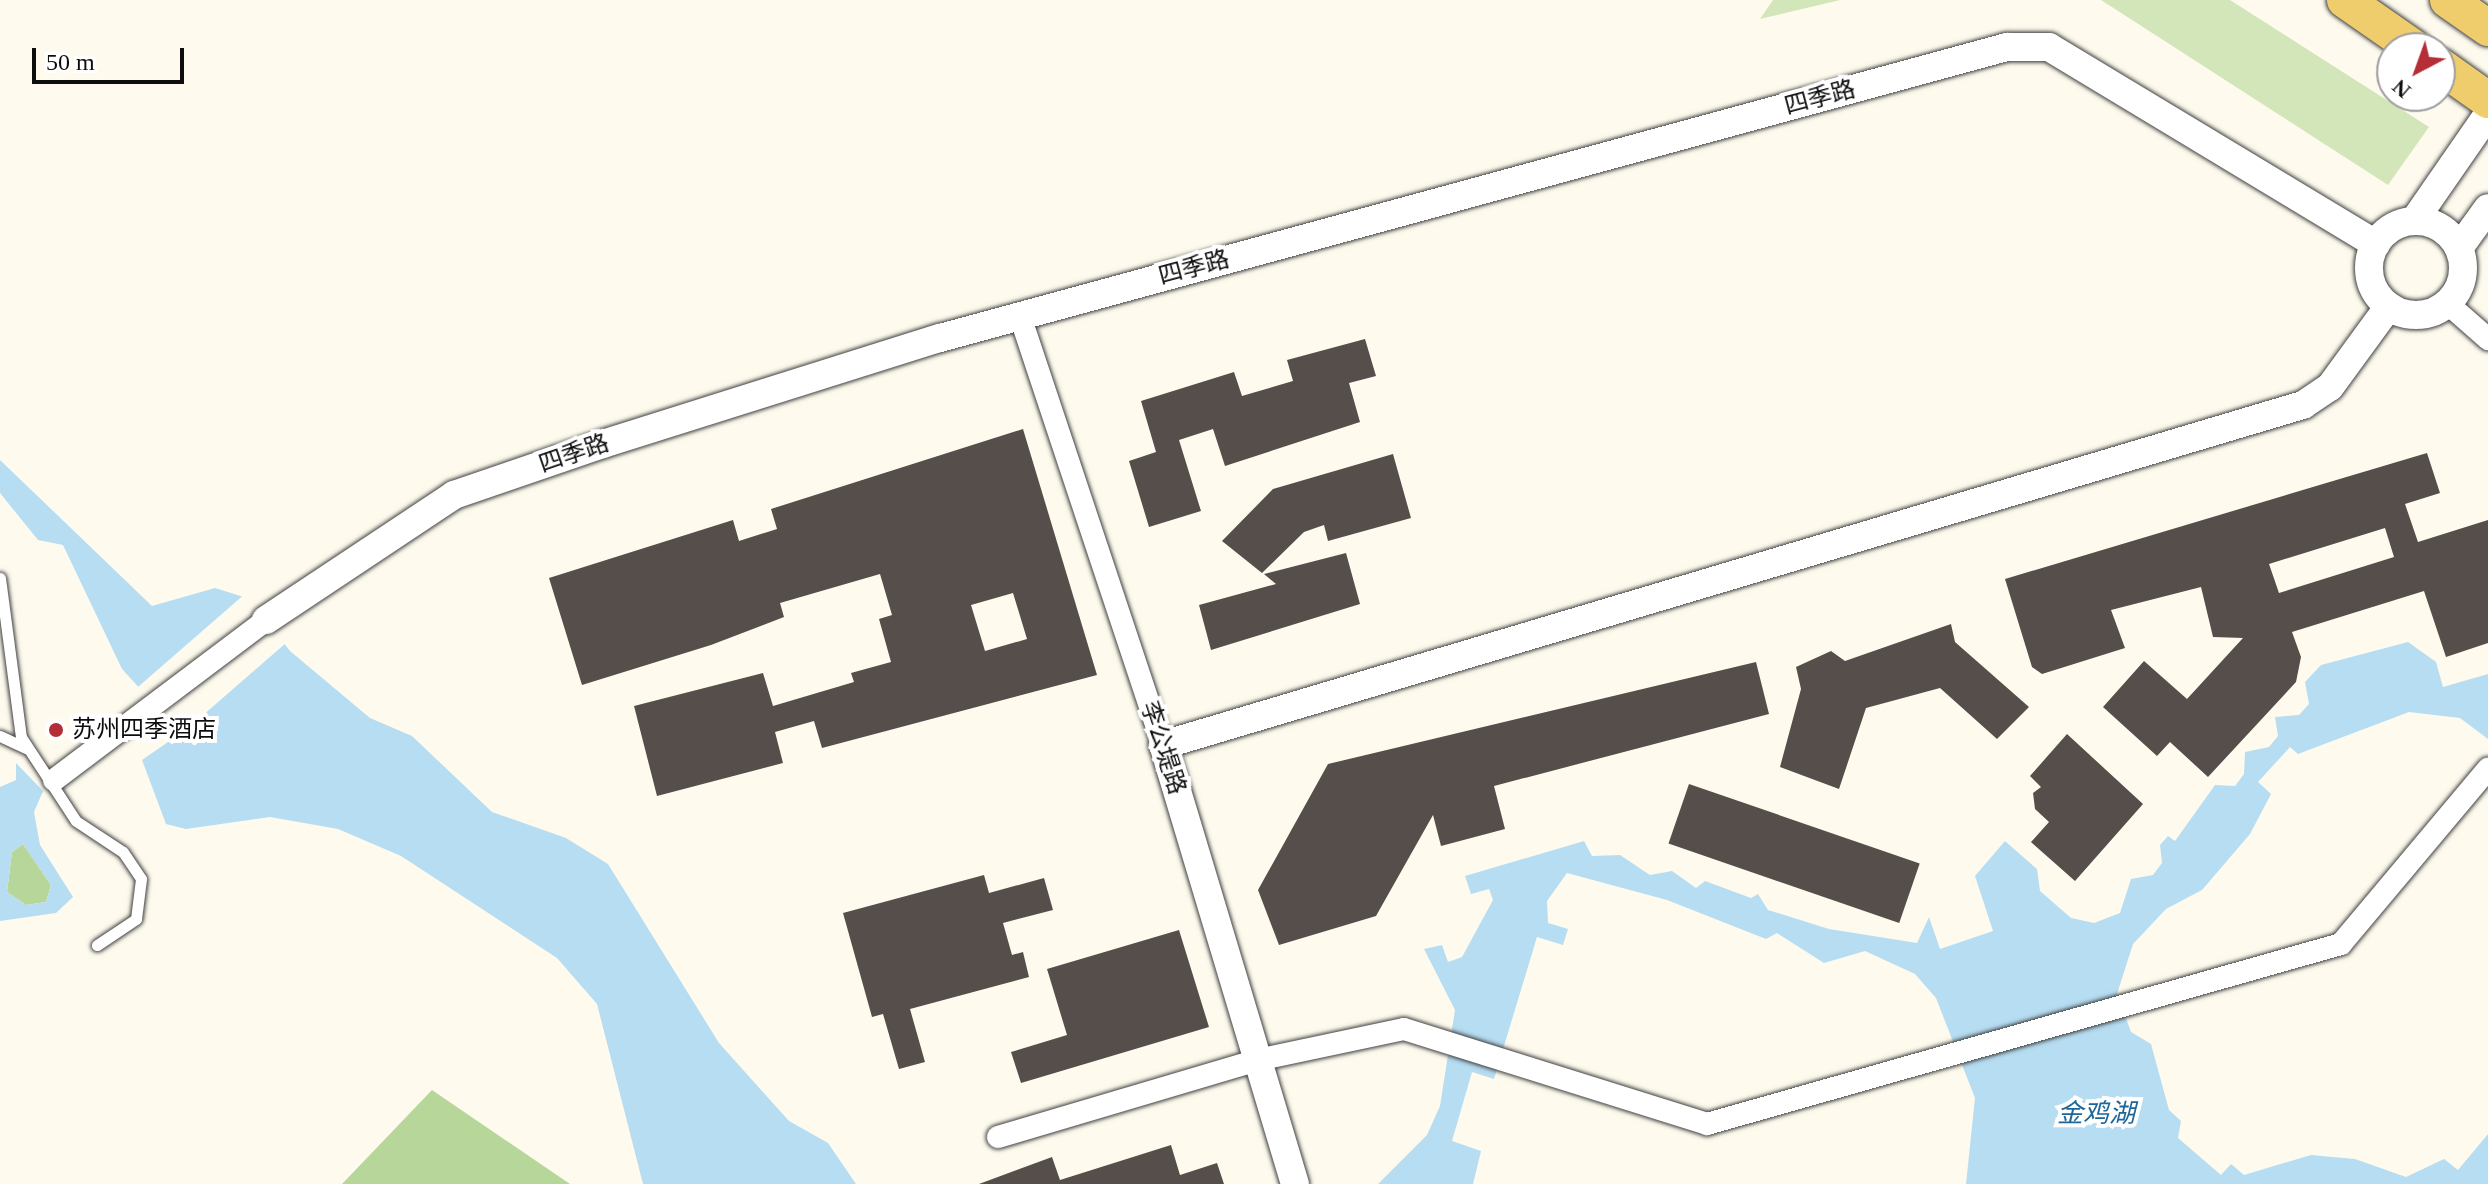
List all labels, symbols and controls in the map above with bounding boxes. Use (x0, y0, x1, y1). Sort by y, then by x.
scale bar (36, 32, 188, 82)
north arrow (2376, 32, 2456, 112)
text: 50 m (46, 49, 95, 75)
text: N (2387, 74, 2415, 104)
street label: 四季路 (1781, 75, 1859, 121)
street label: 四季路 (1155, 245, 1233, 291)
street label: 四季路 (535, 429, 613, 479)
street label: 李公堤路 (1134, 698, 1192, 798)
place label: 苏州四季酒店 (72, 716, 216, 744)
marker: 苏州四季酒店 (47, 721, 65, 739)
water label: 金鸡湖 (2057, 1098, 2135, 1130)

